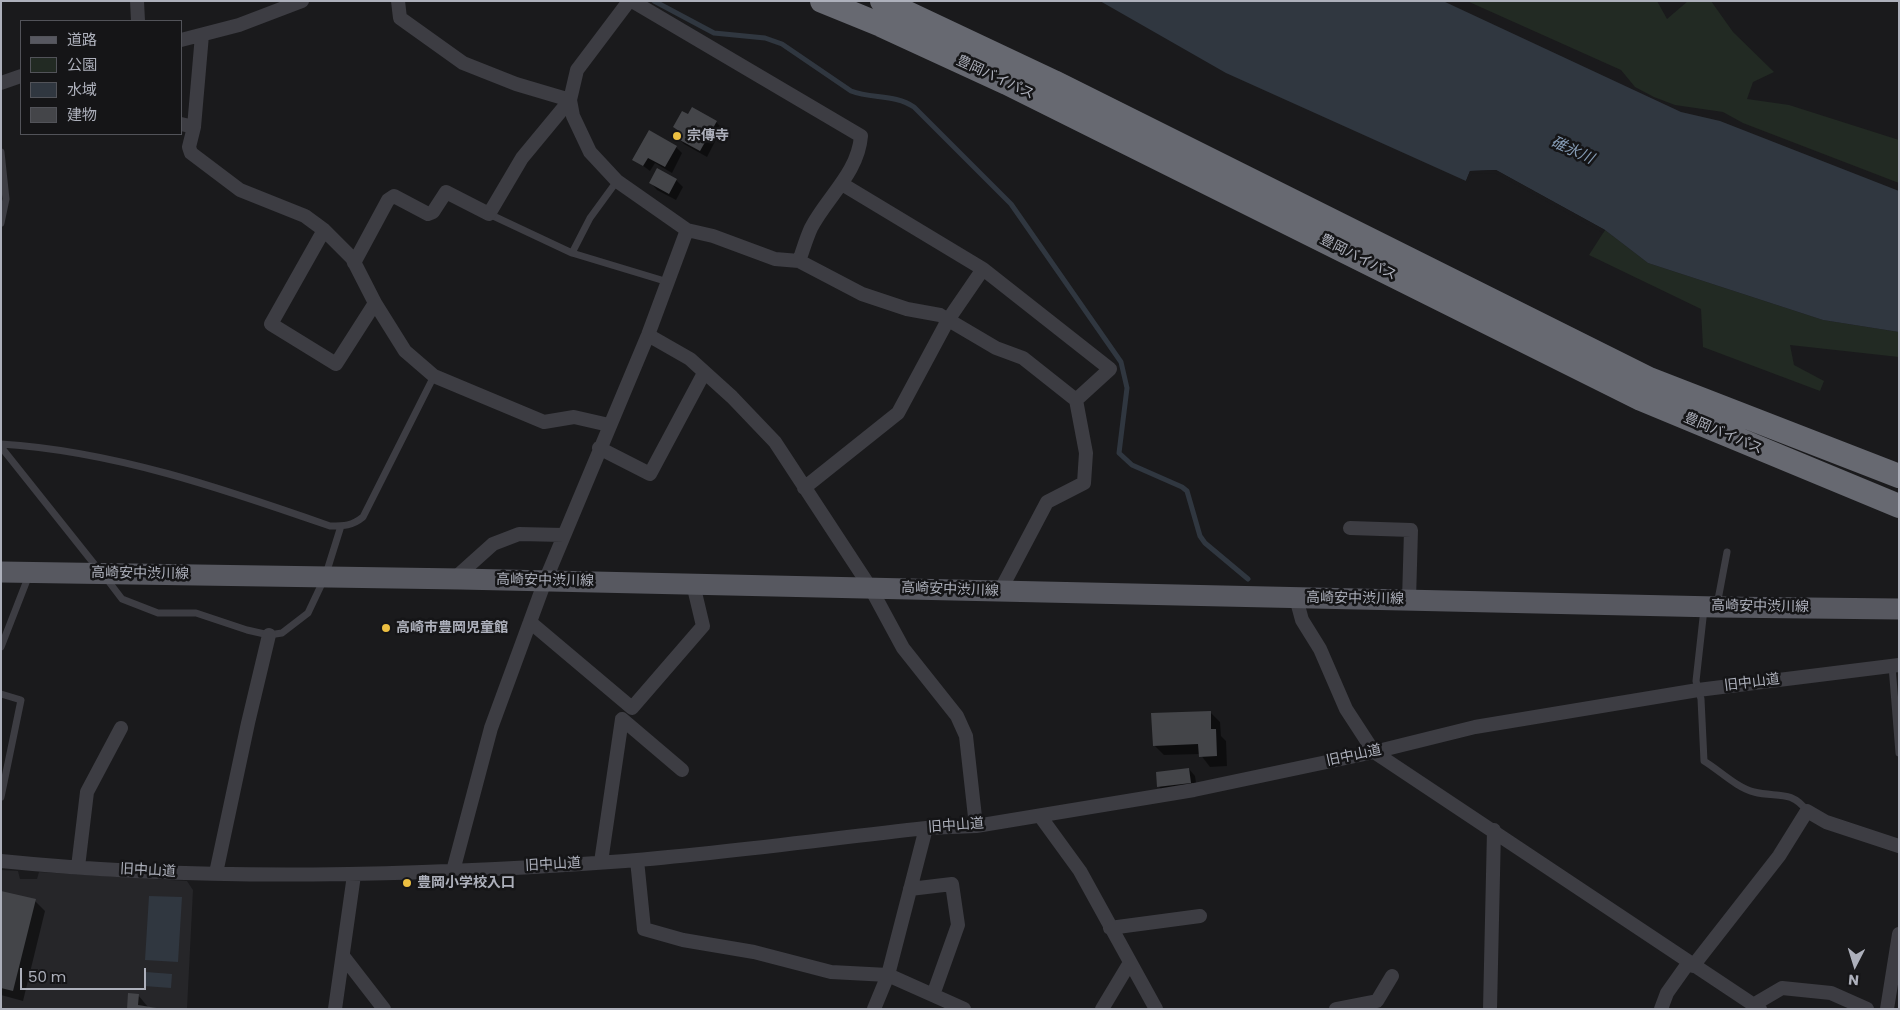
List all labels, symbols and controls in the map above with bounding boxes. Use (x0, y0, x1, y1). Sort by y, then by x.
legend (20, 20, 182, 135)
text: 道路 (67, 29, 97, 50)
street label: 豊岡バイパス (953, 53, 1037, 103)
text: 公園 (67, 54, 97, 75)
text: 水域 (67, 79, 97, 100)
text: 建物 (67, 104, 97, 125)
place label: 宗傳寺 (687, 128, 729, 144)
marker: 宗傳寺 (671, 130, 683, 142)
water label: 碓氷川 (1548, 133, 1596, 169)
street label: 豊岡バイパス (1317, 231, 1399, 285)
street label: 豊岡バイパス (1681, 410, 1765, 458)
street label: 高崎安中渋川線 (91, 565, 189, 583)
street label: 高崎安中渋川線 (496, 572, 594, 590)
street label: 高崎安中渋川線 (901, 580, 999, 600)
street label: 高崎安中渋川線 (1306, 590, 1404, 608)
street label: 高崎安中渋川線 (1711, 598, 1809, 616)
place label: 高崎市豊岡児童館 (396, 620, 508, 636)
marker: 高崎市豊岡児童館 (380, 622, 392, 634)
street label: 旧中山道 (1723, 671, 1781, 695)
street label: 旧中山道 (1325, 742, 1383, 770)
street label: 旧中山道 (927, 816, 985, 836)
street label: 旧中山道 (525, 855, 581, 875)
street label: 旧中山道 (120, 861, 176, 881)
place label: 豊岡小学校入口 (417, 875, 515, 891)
marker: 豊岡小学校入口 (401, 877, 413, 889)
north arrow (1830, 940, 1880, 990)
scale bar (22, 958, 149, 990)
text: 50 m (28, 966, 66, 987)
text: N (1848, 970, 1860, 990)

